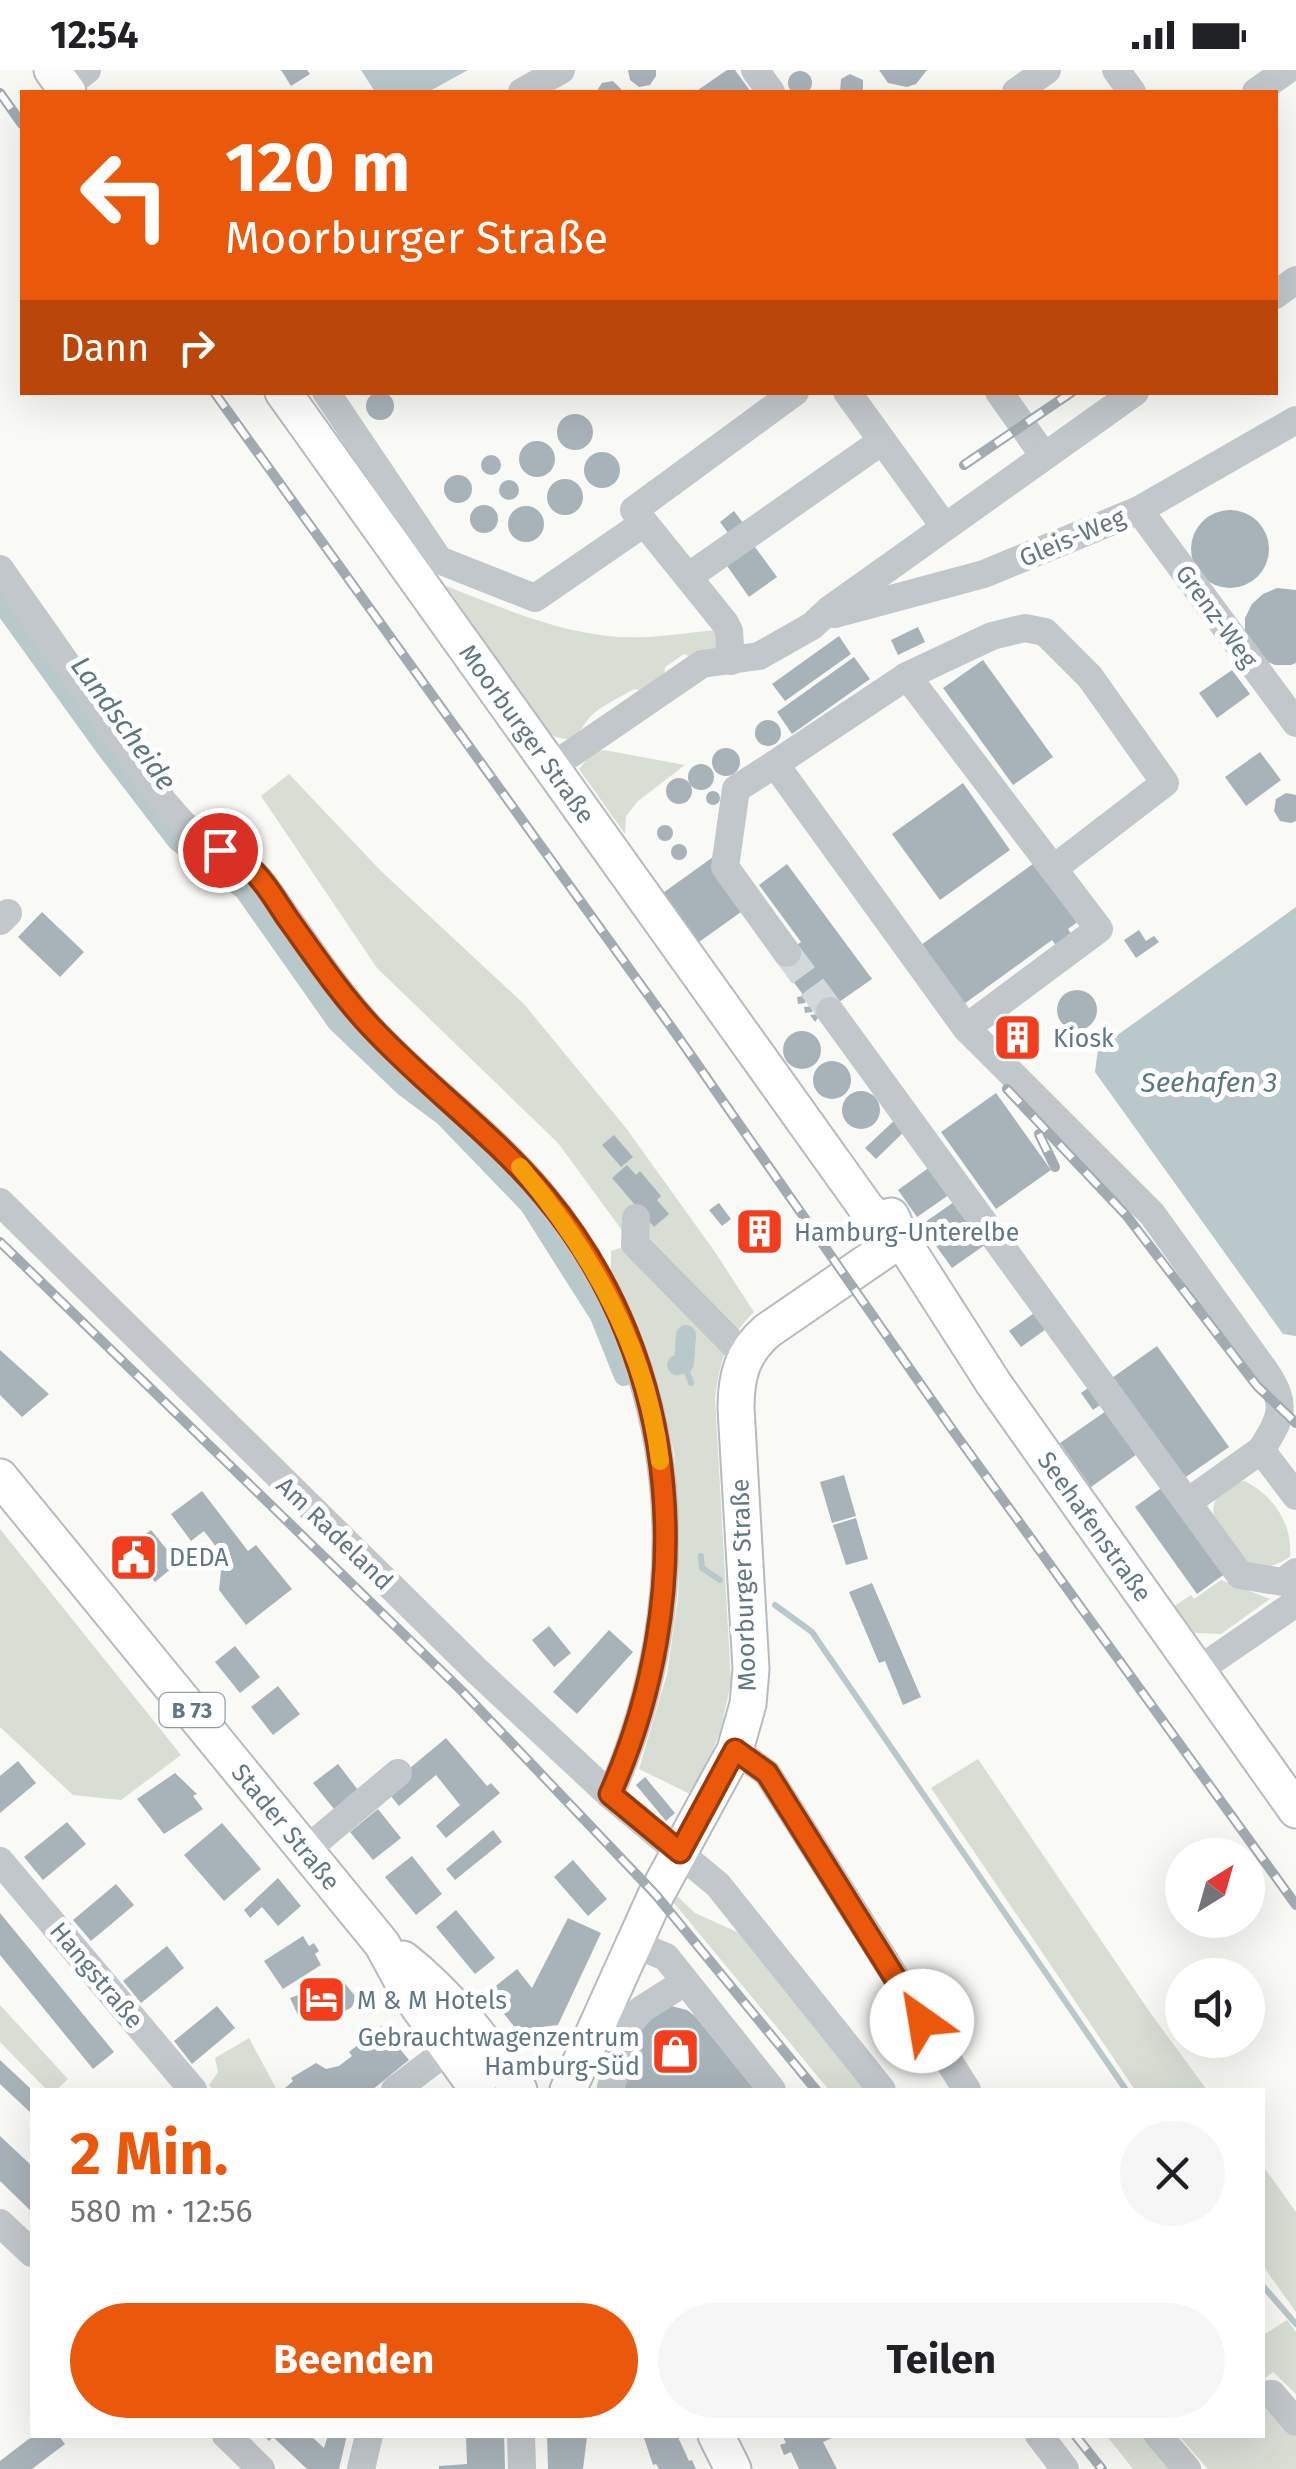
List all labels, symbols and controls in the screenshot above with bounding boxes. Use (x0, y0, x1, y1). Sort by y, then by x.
text: 12:54 (50, 12, 139, 58)
text: 120 m (225, 126, 410, 210)
icon: left (60, 130, 190, 260)
text: Moorburger Straße (225, 211, 608, 265)
icon: right (169, 320, 224, 375)
text: Dann (60, 325, 149, 371)
street label: Gleis-Weg (1015, 502, 1130, 574)
street label: Grenz-Weg (1169, 559, 1264, 674)
street label: Moorburger Straße (452, 639, 601, 830)
water label: Landscheide (64, 650, 183, 797)
pin (178, 808, 263, 893)
icon: arrive (193, 823, 248, 878)
building icon: Kiosk (992, 1012, 1044, 1064)
place label: Kiosk (1053, 1024, 1114, 1054)
water label: Seehafen 3 (1140, 1066, 1277, 1099)
building icon: Hamburg-Unterelbe (733, 1206, 785, 1258)
place label: Hamburg-Unterelbe (794, 1218, 1019, 1248)
street label: Seehafenstraße (1031, 1446, 1158, 1608)
street label: Am Radeland (270, 1471, 399, 1597)
street label: Moorburger Straße (725, 1478, 763, 1692)
public building icon: DEDA (108, 1531, 160, 1583)
place label: DEDA (169, 1543, 229, 1573)
road number: B 73 (160, 1693, 224, 1727)
street label: Stader Straße (225, 1758, 346, 1897)
north arrow (1165, 1838, 1265, 1938)
map controls (1165, 1838, 1265, 2058)
street label: Hangstraße (43, 1916, 149, 2035)
button: sound (1165, 1958, 1265, 2058)
position arrow (870, 1969, 974, 2073)
hotel icon: M & M Hotels (296, 1974, 348, 2026)
place label: M & M Hotels (357, 1986, 507, 2016)
place label: Gebrauchtwagenzentrum Hamburg-Süd (358, 2023, 640, 2082)
shop icon: Gebrauchtwagenzentrum Hamburg-Süd (649, 2025, 701, 2077)
text: 2 Min. (70, 2118, 228, 2190)
button: close (1120, 2121, 1225, 2226)
text: 580 m · 12:56 (70, 2192, 253, 2230)
button: Beenden (70, 2303, 638, 2418)
button: Teilen (658, 2303, 1225, 2418)

